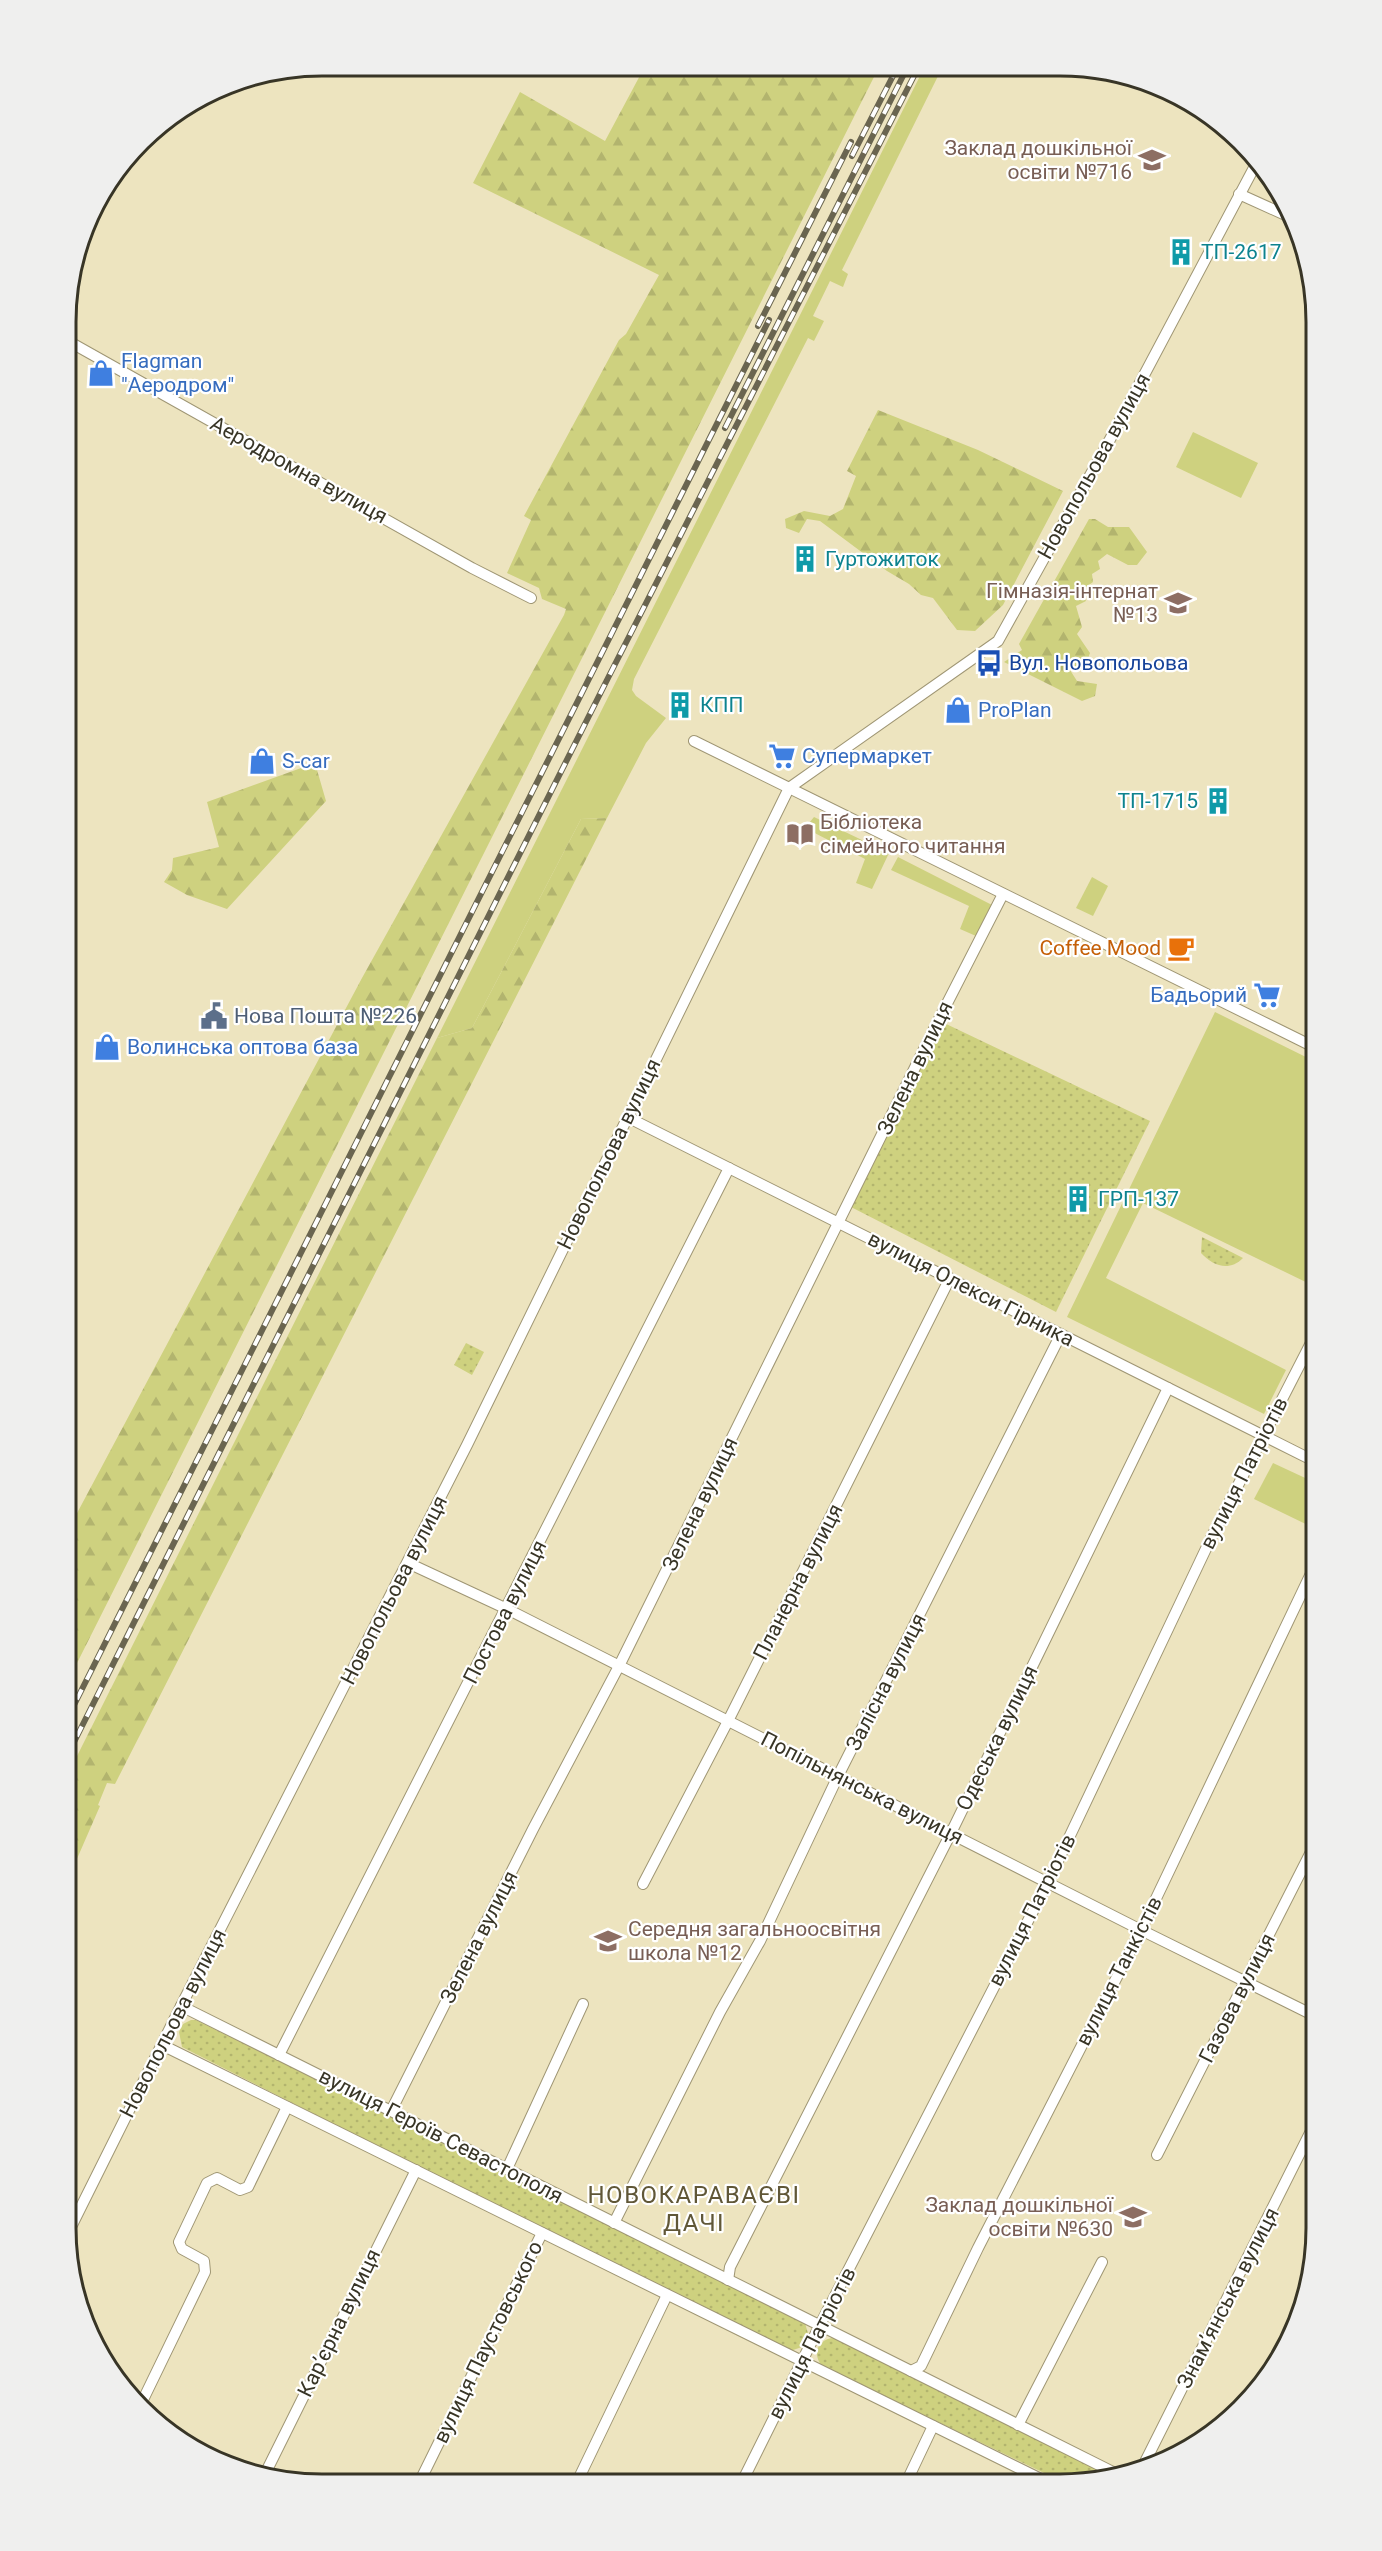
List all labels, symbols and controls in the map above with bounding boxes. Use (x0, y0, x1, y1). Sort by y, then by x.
place label: Заклад дошкільної освіти №716 (944, 136, 1133, 184)
school or university icon: Заклад дошкільної освіти №716 (1137, 145, 1167, 175)
building icon: ТП-2617 (1166, 237, 1196, 267)
place label: ТП-2617 (1201, 240, 1282, 264)
place label: Flagman "Аеродром" (121, 349, 234, 397)
shop icon: Flagman "Аеродром" (86, 358, 116, 388)
street label: Новопольова вулиця (1033, 369, 1155, 563)
street label: Аеродромна вулиця (206, 411, 392, 529)
building icon: Гуртожиток (790, 544, 820, 574)
place label: Гуртожиток (825, 547, 939, 571)
place label: Гімназія-інтернат №13 (986, 579, 1158, 627)
school or university icon: Гімназія-інтернат №13 (1163, 588, 1193, 618)
bus stop icon: Вул. Новопольова (974, 648, 1004, 678)
place label: Вул. Новопольова (1009, 651, 1188, 675)
building icon: КПП (665, 690, 695, 720)
place label: КПП (700, 693, 743, 717)
shop icon: ProPlan (943, 695, 973, 725)
place label: ProPlan (978, 698, 1052, 722)
supermarket icon: Супермаркет (767, 741, 797, 771)
place label: Супермаркет (802, 744, 932, 768)
shop icon: S-car (247, 746, 277, 776)
place label: S-car (282, 749, 330, 773)
building icon: ТП-1715 (1203, 786, 1233, 816)
place label: ТП-1715 (1117, 789, 1198, 813)
place label: Бібліотека сімейного читання (820, 810, 1005, 858)
library icon: Бібліотека сімейного читання (785, 819, 815, 849)
cafe icon: Coffee Mood (1166, 933, 1196, 963)
place label: Coffee Mood (1039, 936, 1161, 960)
supermarket icon: Бадьорий (1252, 980, 1282, 1010)
place label: Бадьорий (1150, 983, 1247, 1007)
street label: Зелена вулиця (872, 997, 958, 1139)
public building icon: Нова Пошта №226 (199, 1001, 229, 1031)
place label: Нова Пошта №226 (234, 1004, 417, 1028)
shop icon: Волинська оптова база (92, 1032, 122, 1062)
place label: Волинська оптова база (127, 1035, 358, 1059)
street label: Новопольова вулиця (552, 1055, 666, 1253)
building icon: ГРП-137 (1063, 1184, 1093, 1214)
place label: ГРП-137 (1098, 1187, 1179, 1211)
street label: вулиця Олекси Гірника (864, 1227, 1078, 1351)
street label: вулиця Патріотів (1195, 1393, 1293, 1553)
street label: Зелена вулиця (657, 1433, 743, 1575)
street label: Новопольова вулиця (336, 1492, 452, 1688)
street label: Планерна вулиця (748, 1500, 848, 1664)
street label: Постова вулиця (458, 1536, 552, 1688)
street label: Залісна вулиця (841, 1609, 931, 1755)
street label: Одеська вулиця (951, 1662, 1043, 1814)
street label: Попільнянська вулиця (757, 1727, 967, 1849)
street label: вулиця Патріотів (983, 1830, 1081, 1990)
street label: Зелена вулиця (435, 1867, 523, 2007)
street label: вулиця Танкістів (1071, 1892, 1167, 2050)
place label: Середня загальноосвітня школа №12 (628, 1917, 881, 1965)
street label: Новопольова вулиця (115, 1925, 231, 2121)
school or university icon: Середня загальноосвітня школа №12 (593, 1926, 623, 1956)
street label: Газова вулиця (1194, 1929, 1280, 2067)
street label: вулиця Героїв Севастополя (315, 2064, 567, 2208)
district label: НОВОКАРАВАЄВІ ДАЧІ (588, 2181, 801, 2237)
place label: Заклад дошкільної освіти №630 (925, 2193, 1114, 2241)
school or university icon: Заклад дошкільної освіти №630 (1118, 2202, 1148, 2232)
street label: Знамʼянська вулиця (1172, 2204, 1284, 2392)
street label: вулиця Паустовського (429, 2237, 547, 2447)
street label: Карʼєрна вулиця (293, 2245, 385, 2401)
street label: вулиця Патріотів (763, 2263, 861, 2423)

